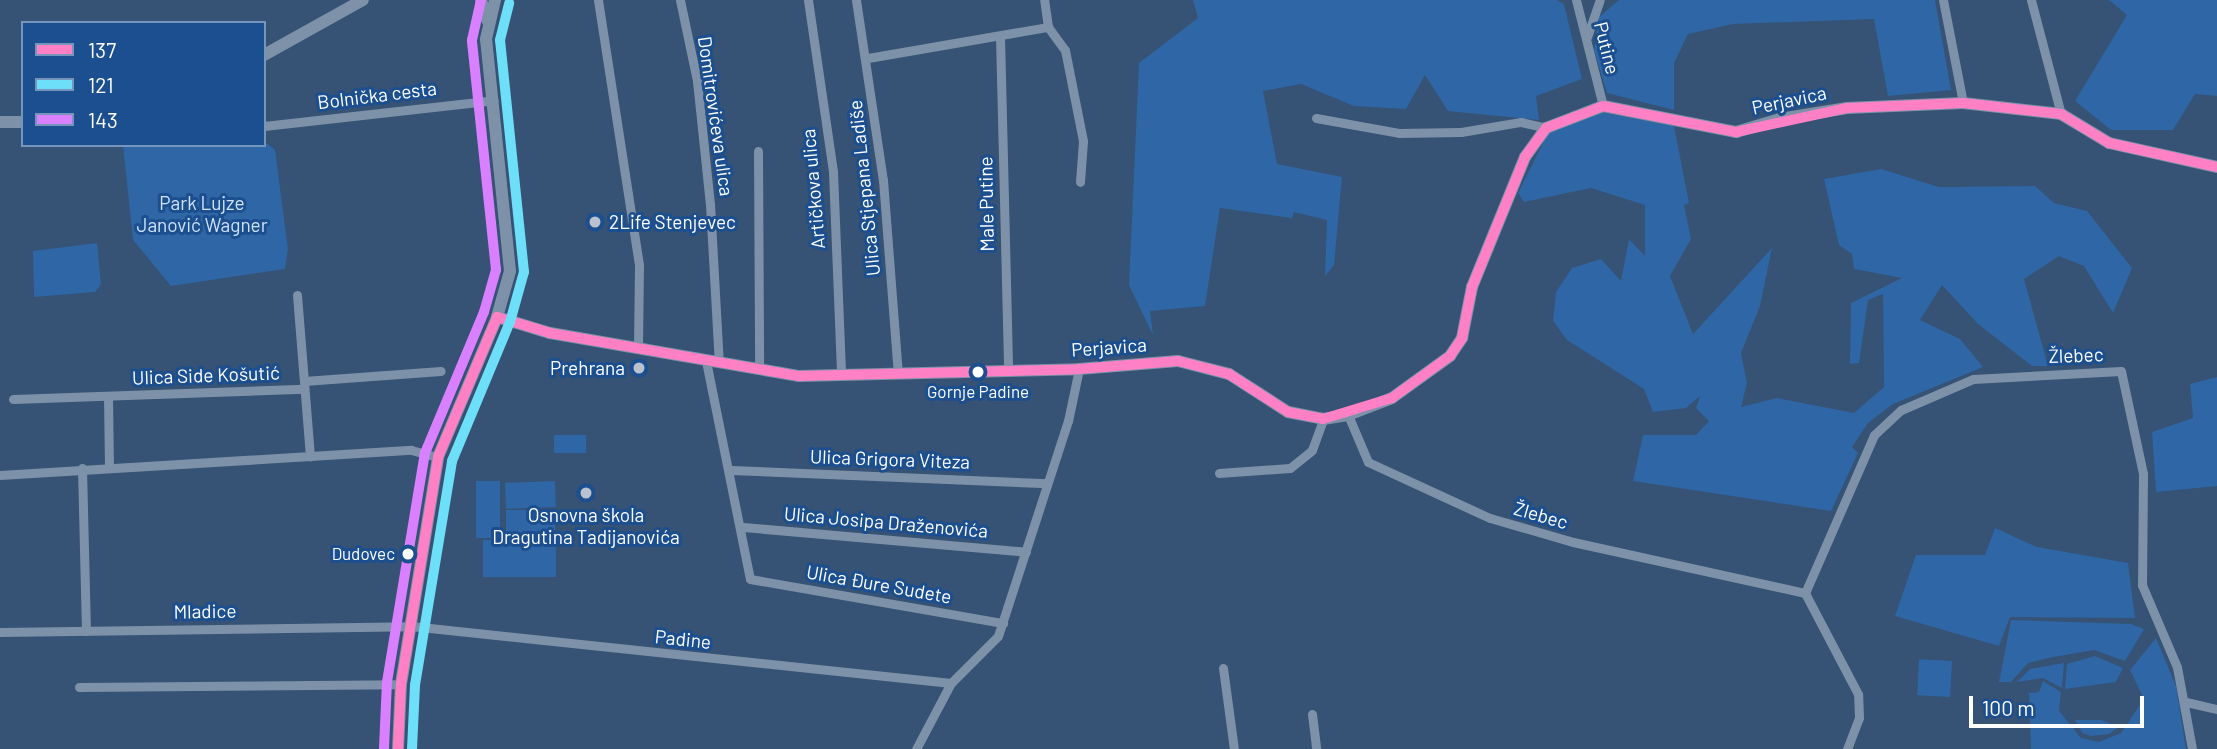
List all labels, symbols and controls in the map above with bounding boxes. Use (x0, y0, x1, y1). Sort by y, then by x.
street label: Putine (1589, 19, 1625, 77)
legend (21, 21, 266, 147)
street label: Domitrovićeva ulica (693, 35, 739, 197)
text: 137 (88, 37, 116, 62)
text: 121 (88, 72, 114, 97)
street label: Bolnička cesta (316, 76, 438, 114)
street label: Perjavica (1750, 81, 1828, 119)
street label: Ulica Stjepana Ladiše (843, 99, 885, 277)
text: 143 (88, 107, 118, 132)
street label: Artičkova ulica (796, 128, 830, 250)
street label: Male Putine (974, 156, 998, 252)
park label: Park Lujze Janović Wagner (136, 192, 268, 236)
place label: 2Life Stenjevec (609, 211, 736, 233)
marker: 2Life Stenjevec (587, 214, 603, 230)
street label: Perjavica (1070, 333, 1148, 361)
street label: Žlebec (2048, 343, 2104, 367)
place label: Prehrana (550, 357, 625, 379)
marker: Prehrana (631, 360, 647, 376)
street label: Ulica Side Košutić (132, 361, 280, 389)
marker: Gornje Padine (971, 365, 985, 379)
place label: Gornje Padine (927, 382, 1029, 402)
street label: Ulica Grigora Viteza (810, 445, 970, 473)
marker: Osnovna škola Dragutina Tadijanovića (578, 485, 594, 501)
street label: Žlebec (1511, 496, 1571, 534)
street label: Ulica Josipa Draženovića (783, 502, 989, 542)
place label: Osnovna škola Dragutina Tadijanovića (492, 504, 680, 548)
place label: Dudovec (332, 544, 395, 564)
marker: Dudovec (401, 547, 415, 561)
street label: Ulica Đure Sudete (805, 560, 953, 608)
street label: Mladice (173, 599, 237, 623)
street label: Padine (654, 625, 712, 653)
scale bar (1972, 682, 2147, 726)
text: 100 m (1982, 695, 2035, 720)

